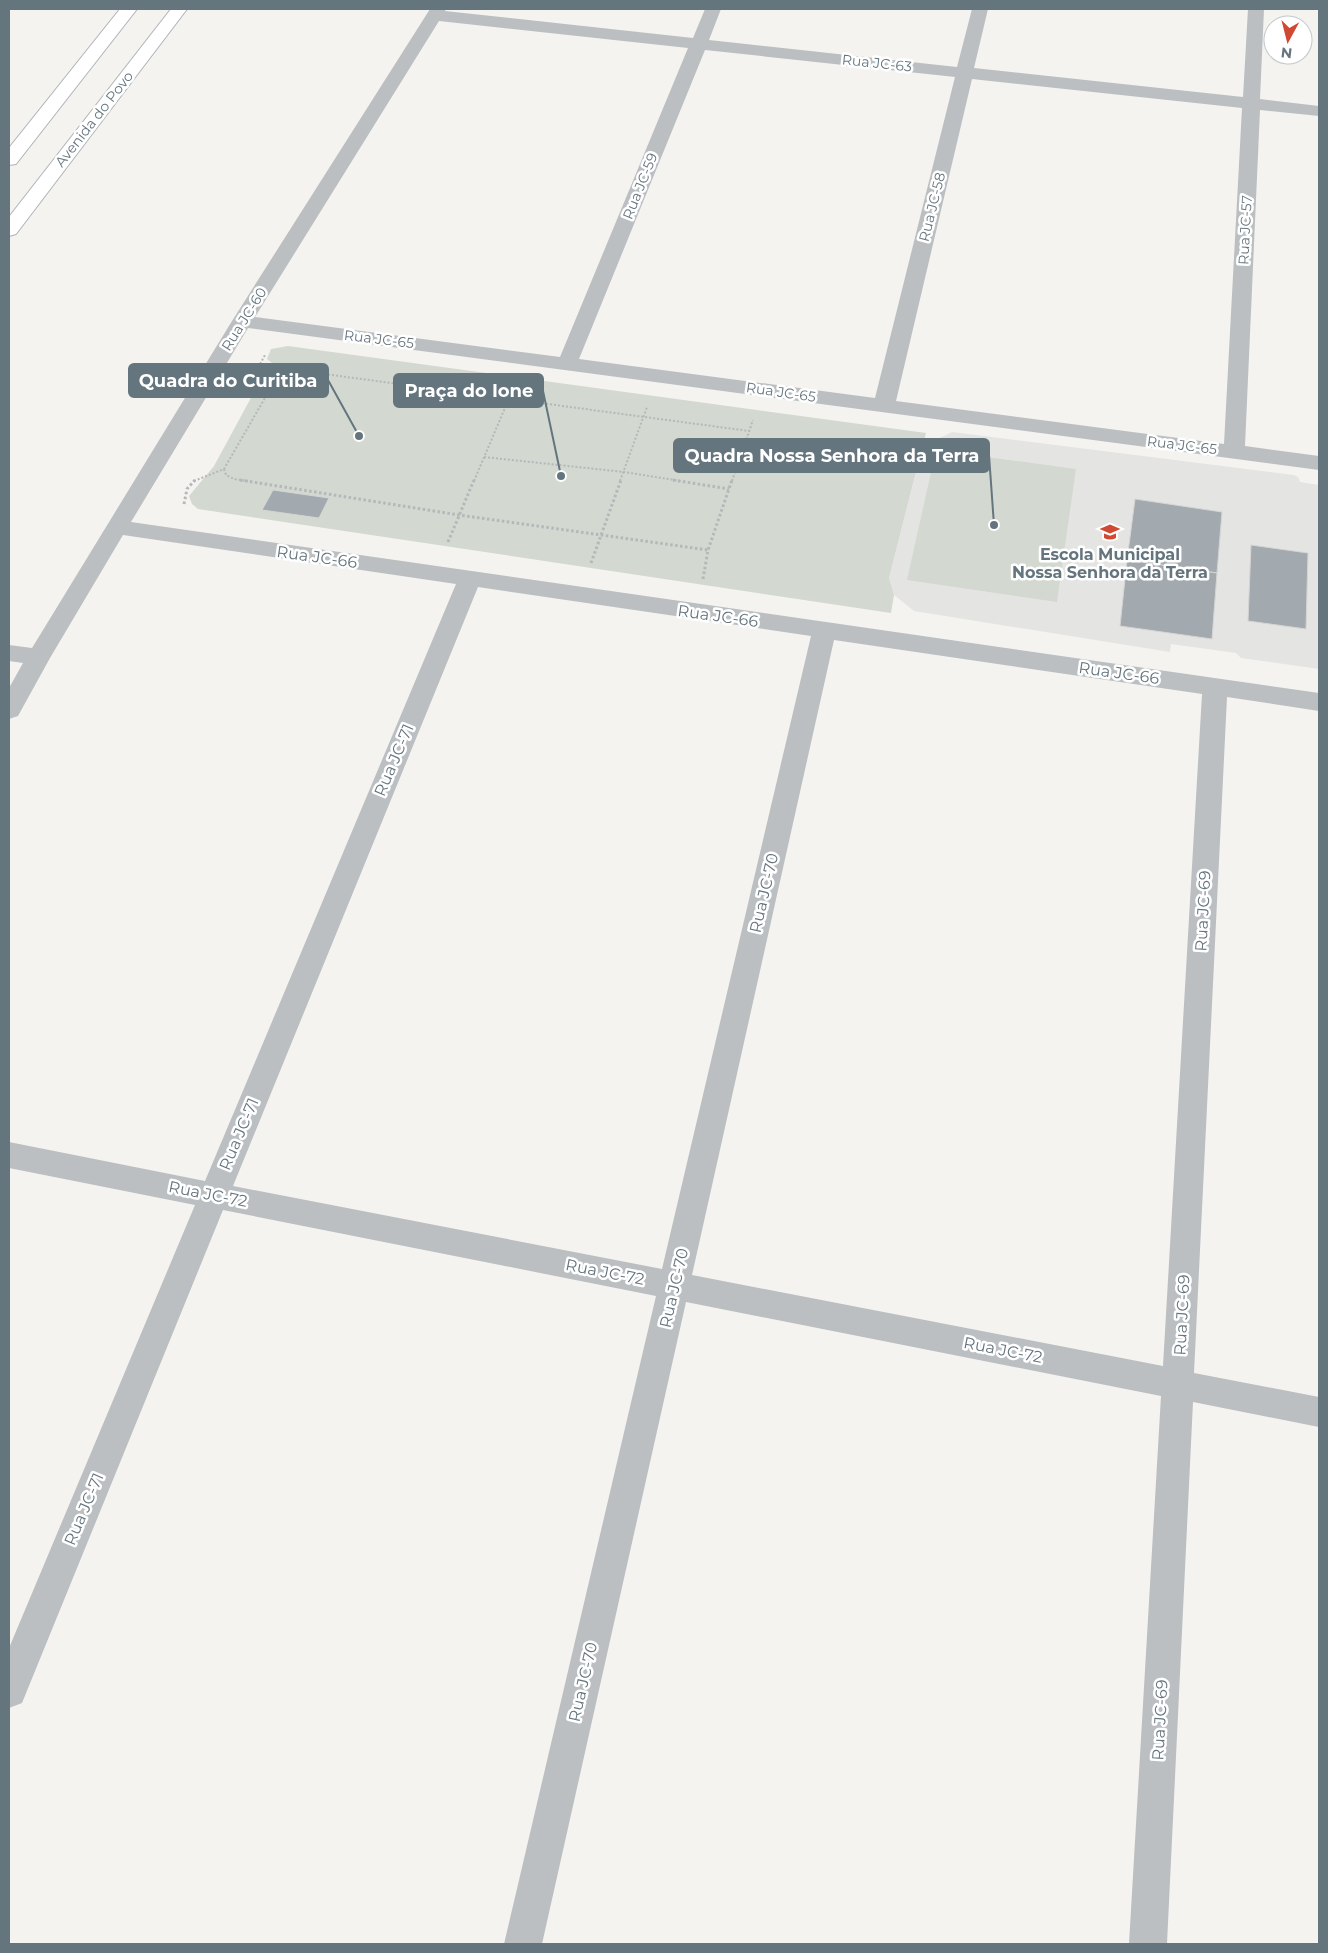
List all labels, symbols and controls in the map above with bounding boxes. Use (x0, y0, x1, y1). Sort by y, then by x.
north arrow (1263, 15, 1313, 65)
text: N (1280, 43, 1293, 63)
street label: Rua JC-63 (841, 50, 913, 76)
street label: Avenida do Povo (51, 67, 137, 171)
street label: Rua JC-59 (619, 150, 661, 222)
street label: Rua JC-58 (915, 171, 949, 243)
street label: Rua JC-57 (1234, 195, 1256, 265)
street label: Rua JC-60 (217, 284, 271, 354)
street label: Rua JC-65 (343, 326, 415, 352)
callout: Quadra do Curitiba (129, 364, 328, 397)
text: Quadra do Curitiba (139, 370, 317, 392)
callout: Praça do Ione (394, 374, 543, 407)
street label: Rua JC-65 (745, 378, 817, 406)
text: Praça do Ione (405, 380, 533, 402)
street label: Rua JC-65 (1146, 432, 1218, 458)
callout: Quadra Nossa Senhora da Terra (674, 439, 989, 472)
text: Quadra Nossa Senhora da Terra (685, 445, 979, 467)
school or university icon: Escola Municipal Nossa Senhora da Terra (1099, 521, 1121, 543)
street label: Rua JC-66 (276, 542, 359, 572)
place label: Escola Municipal Nossa Senhora da Terra (1012, 545, 1208, 582)
street label: Rua JC-66 (677, 601, 760, 631)
street label: Rua JC-66 (1078, 658, 1161, 688)
street label: Rua JC-71 (370, 721, 418, 799)
street label: Rua JC-70 (746, 851, 782, 935)
street label: Rua JC-69 (1191, 870, 1215, 952)
street label: Rua JC-71 (215, 1095, 263, 1173)
street label: Rua JC-72 (167, 1177, 249, 1211)
street label: Rua JC-70 (656, 1246, 692, 1330)
street label: Rua JC-72 (564, 1255, 646, 1289)
street label: Rua JC-69 (1170, 1274, 1194, 1356)
street label: Rua JC-72 (962, 1333, 1044, 1367)
street label: Rua JC-71 (60, 1470, 108, 1548)
street label: Rua JC-70 (565, 1640, 601, 1724)
street label: Rua JC-69 (1148, 1679, 1172, 1761)

